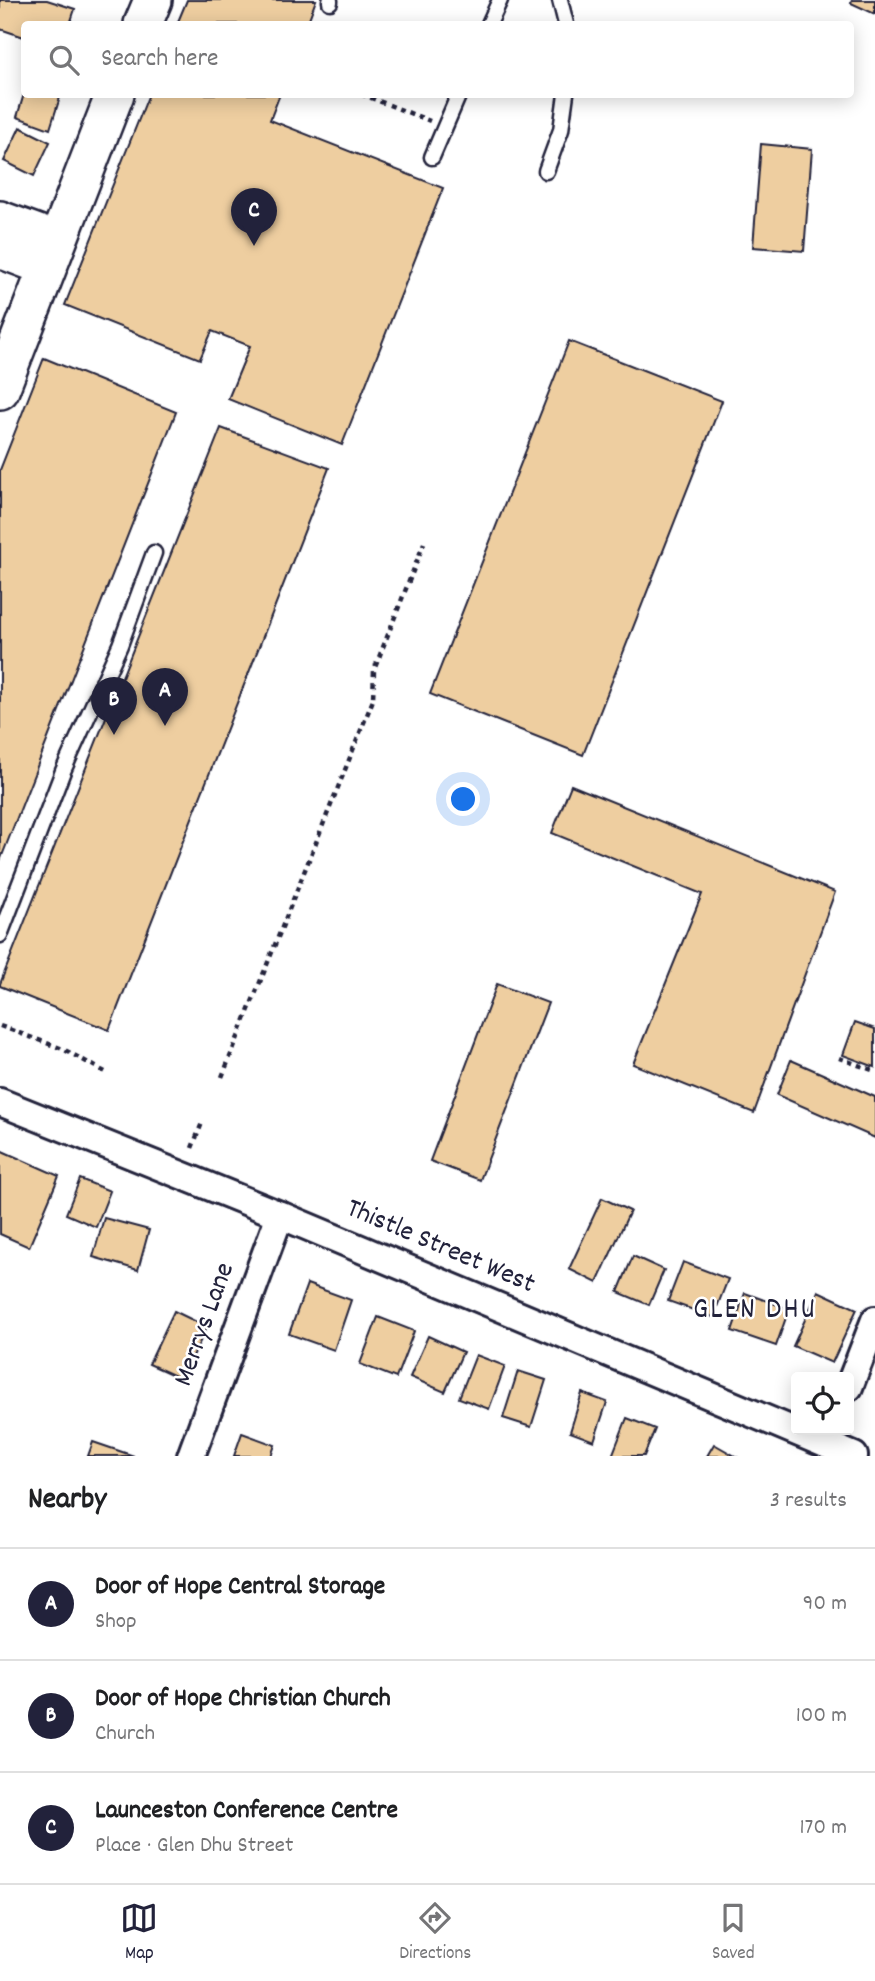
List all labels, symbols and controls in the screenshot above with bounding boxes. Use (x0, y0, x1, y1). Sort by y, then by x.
search box (21, 21, 854, 98)
icon: search (45, 41, 83, 79)
text: Search here (101, 41, 219, 78)
pin: C (231, 188, 277, 246)
pin: A (142, 668, 188, 726)
pin: B (91, 677, 137, 735)
your location (446, 782, 480, 816)
street label: Thistle Street West (339, 1190, 541, 1306)
street label: Merrys Lane (165, 1258, 247, 1392)
district label: GLEN DHU (693, 1290, 817, 1333)
map controls (791, 1372, 854, 1435)
button: locate (791, 1372, 854, 1435)
text: Nearby (28, 1480, 106, 1523)
text: 3 results (770, 1485, 847, 1518)
text: Door of Hope Central Storage (95, 1569, 385, 1606)
text: A (45, 1588, 57, 1621)
text: 90 m (803, 1588, 847, 1621)
text: Shop (95, 1606, 137, 1639)
text: Door of Hope Christian Church (95, 1681, 391, 1718)
text: B (46, 1700, 56, 1733)
text: 100 m (796, 1700, 847, 1733)
text: Church (95, 1718, 155, 1751)
text: Launceston Conference Centre (95, 1793, 398, 1830)
text: C (45, 1812, 57, 1845)
text: 170 m (800, 1812, 847, 1845)
text: Place · Glen Dhu Street (95, 1830, 293, 1863)
tab: Map (120, 1899, 158, 1968)
tab: Directions (399, 1899, 471, 1968)
tab: Saved (712, 1899, 755, 1968)

